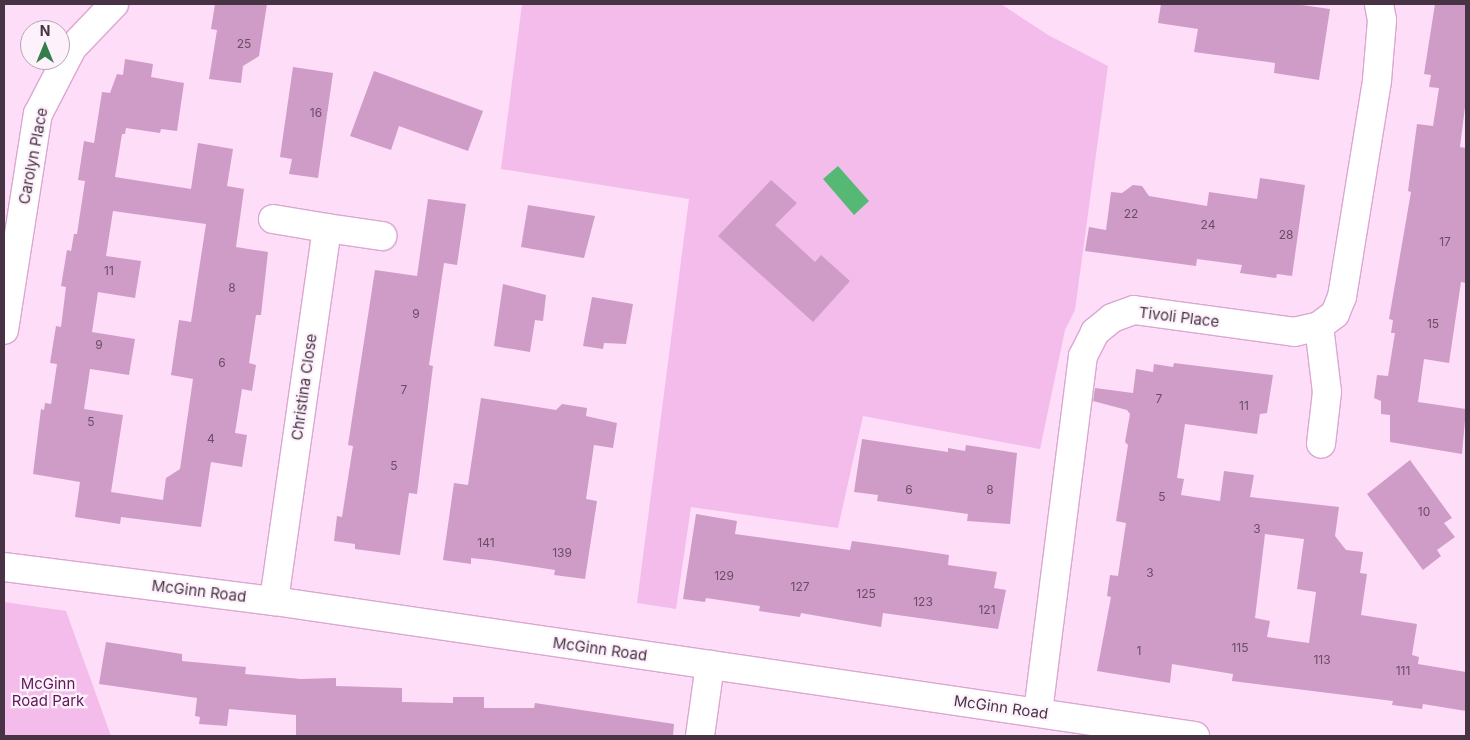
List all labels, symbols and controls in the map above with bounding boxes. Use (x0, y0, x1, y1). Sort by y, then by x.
north arrow (20, 20, 70, 70)
text: N (40, 22, 50, 39)
house number: 25 (237, 37, 251, 51)
street label: Carolyn Place (15, 106, 51, 206)
house number: 16 (310, 106, 322, 120)
house number: 22 (1124, 207, 1138, 221)
house number: 24 (1201, 218, 1215, 232)
house number: 28 (1279, 228, 1293, 242)
house number: 17 (1439, 235, 1451, 249)
house number: 11 (104, 264, 114, 278)
house number: 8 (228, 281, 236, 295)
street label: Tivoli Place (1138, 303, 1220, 331)
house number: 9 (412, 307, 420, 321)
house number: 15 (1427, 317, 1439, 331)
street label: Christina Close (288, 332, 320, 442)
house number: 9 (95, 338, 103, 352)
house number: 6 (218, 356, 226, 370)
house number: 7 (401, 383, 407, 397)
house number: 7 (1156, 392, 1162, 406)
house number: 11 (1239, 399, 1249, 413)
house number: 5 (87, 415, 95, 429)
house number: 4 (207, 432, 215, 446)
house number: 5 (390, 459, 398, 473)
house number: 6 (905, 483, 913, 497)
house number: 8 (986, 483, 994, 497)
house number: 5 (1158, 490, 1166, 504)
house number: 10 (1418, 505, 1430, 519)
house number: 3 (1253, 522, 1261, 536)
house number: 141 (477, 536, 495, 550)
house number: 139 (552, 546, 572, 560)
house number: 3 (1146, 566, 1154, 580)
house number: 129 (714, 569, 734, 583)
street label: McGinn Road (151, 576, 247, 606)
house number: 127 (791, 580, 809, 594)
house number: 125 (856, 587, 876, 601)
house number: 123 (913, 595, 933, 609)
house number: 121 (978, 603, 996, 617)
street label: McGinn Road (552, 633, 648, 665)
house number: 115 (1231, 641, 1249, 655)
house number: 1 (1137, 644, 1141, 658)
house number: 113 (1313, 653, 1331, 667)
house number: 111 (1396, 664, 1410, 678)
park label: McGinn Road Park (12, 674, 84, 709)
street label: McGinn Road (953, 691, 1049, 723)

